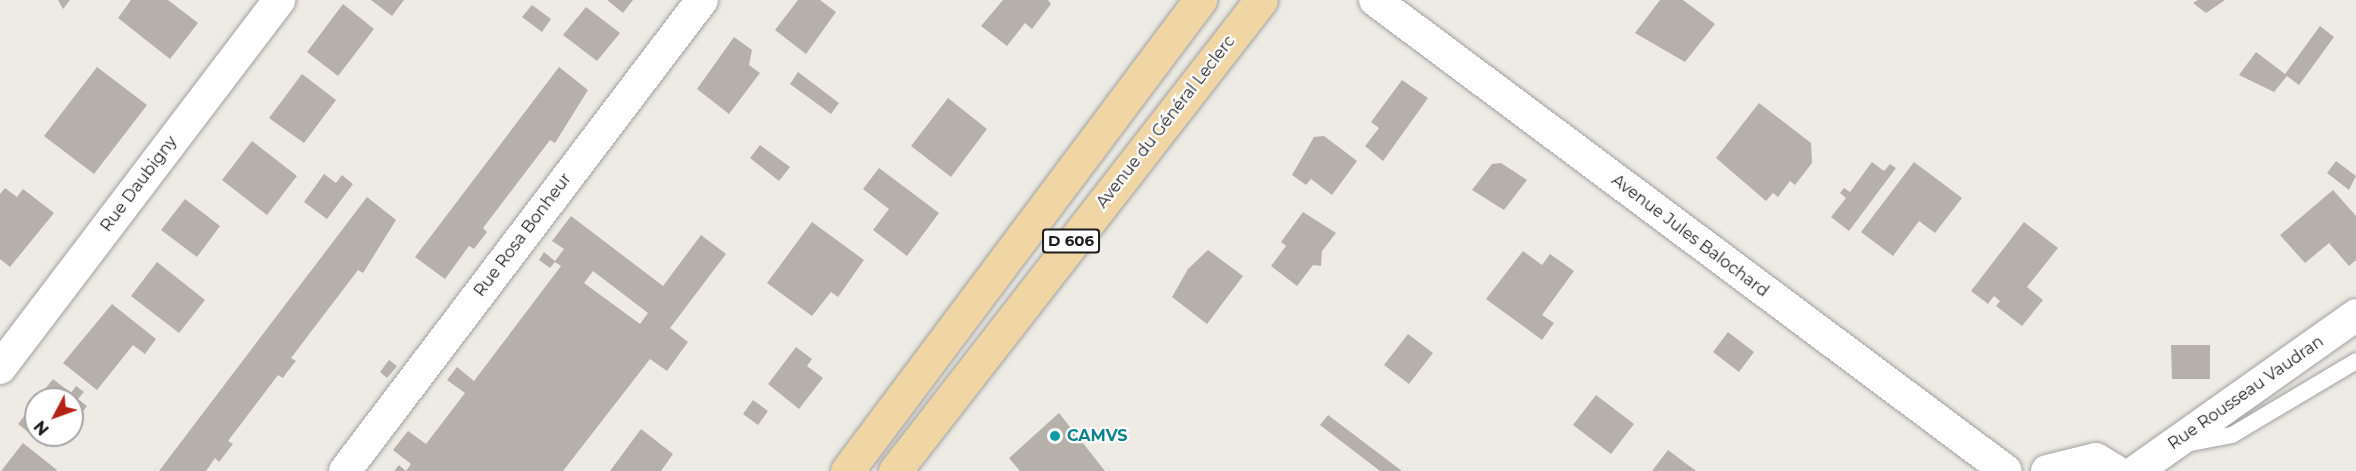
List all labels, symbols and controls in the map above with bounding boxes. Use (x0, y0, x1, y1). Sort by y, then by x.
street label: Avenue du Général Leclerc (1093, 32, 1239, 212)
street label: Rue Daubigny (97, 132, 181, 236)
street label: Rue Rosa Bonheur (470, 169, 576, 301)
street label: Avenue Jules Balochard (1608, 171, 1772, 301)
road number: D 606 (1041, 229, 1101, 253)
street label: Rue Rousseau Vaudran (2165, 332, 2327, 454)
north arrow (24, 387, 84, 447)
text: N (30, 417, 53, 439)
place label: CAMVS (1067, 426, 1128, 446)
marker: CAMVS (1048, 429, 1062, 443)

